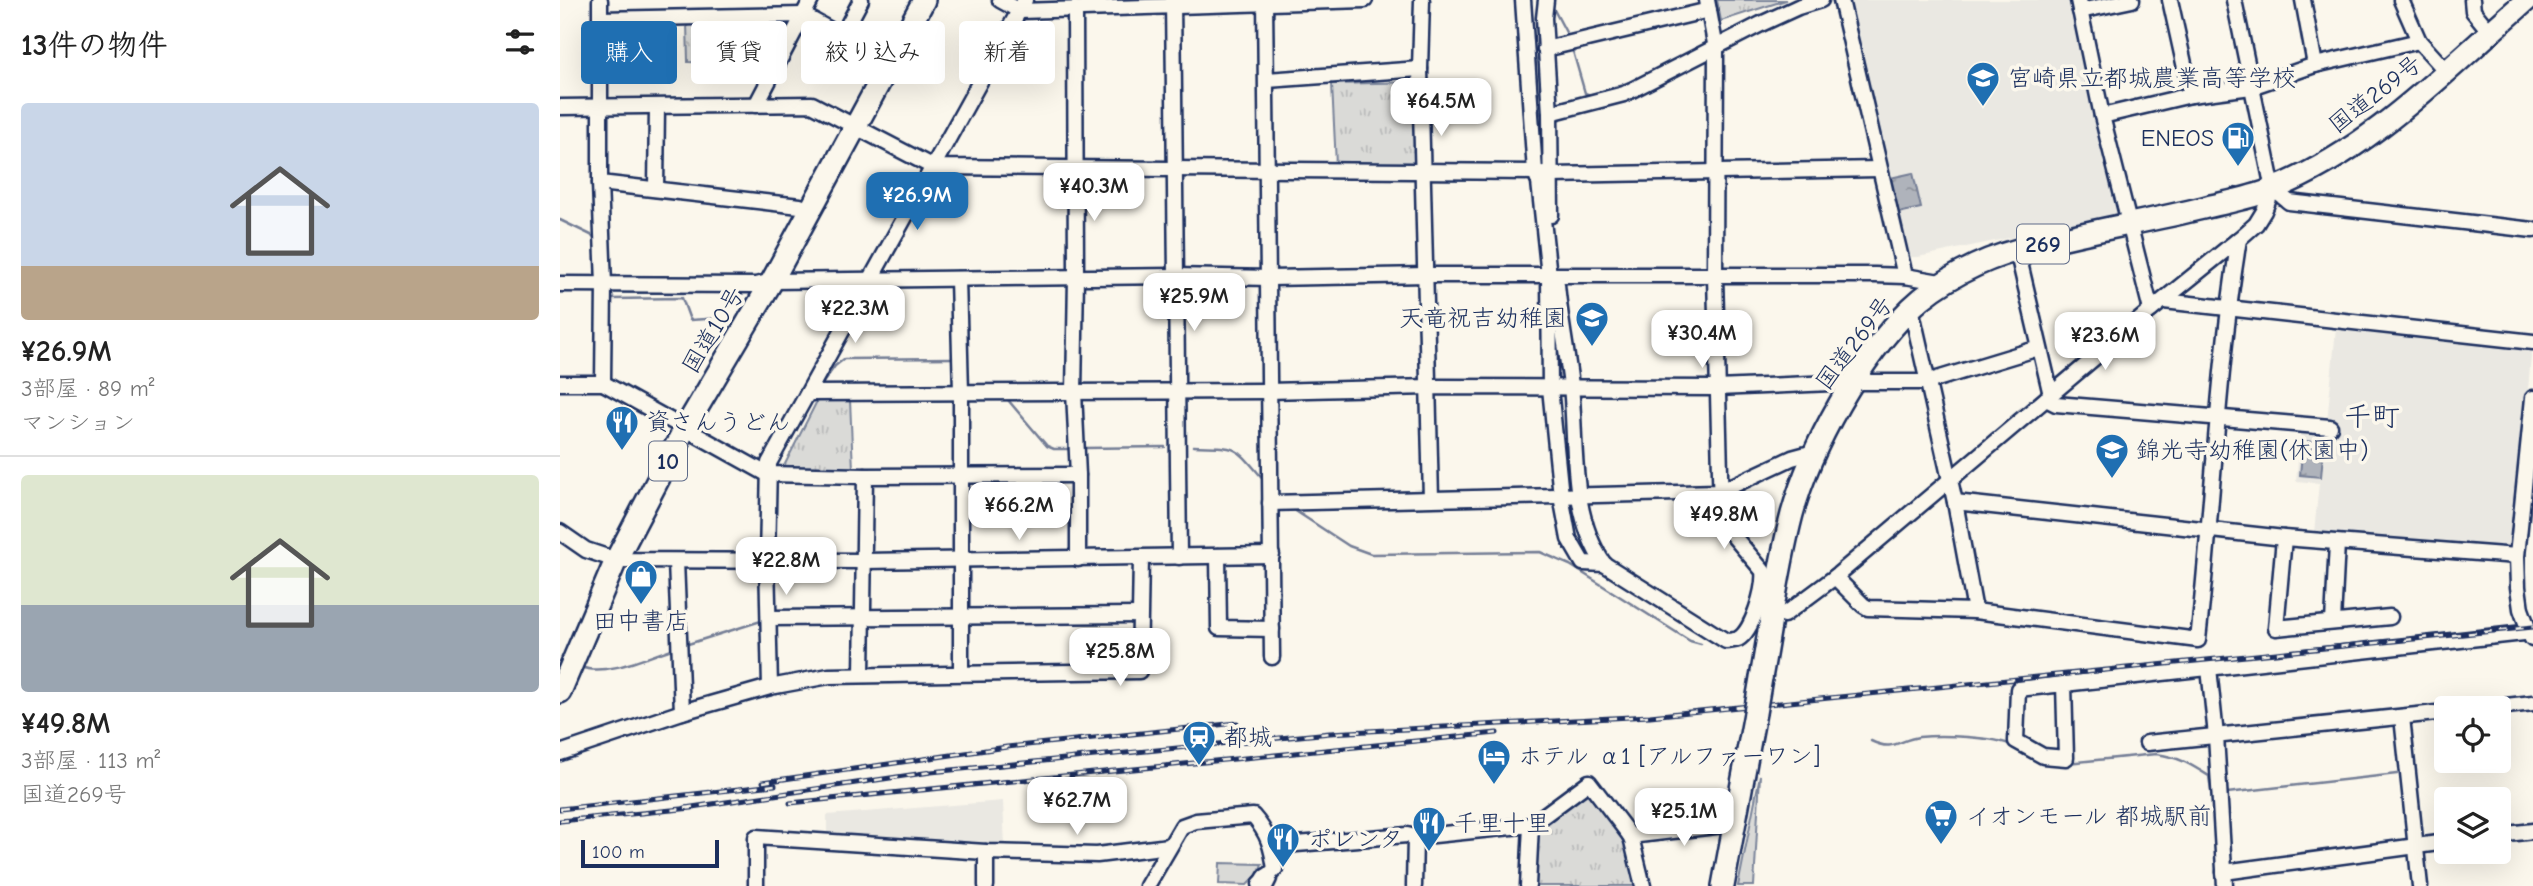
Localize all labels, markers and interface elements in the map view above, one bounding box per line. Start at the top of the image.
chip: 購入 [581,21,677,84]
chip: 賃貸 [691,21,787,84]
chip: 絞り込み [801,21,945,84]
chip: 新着 [959,21,1055,84]
icon: filters [501,23,539,61]
text: 13件の物件 [21,28,168,63]
street label: 国道269号 [2323,49,2427,139]
school or university icon: 宮崎県立都城農業高等学校 [1964,59,2002,108]
place label: 宮崎県立都城農業高等学校 [2008,64,2296,92]
pin: ¥64.5M [1384,78,1498,138]
text: ¥64.5M [1406,87,1476,114]
fuel station icon: ENEOS [2219,119,2257,168]
place label: ENEOS [2141,124,2214,152]
icon: home [217,148,343,274]
pin: ¥40.3M [1037,164,1151,223]
text: ¥40.3M [1059,172,1129,199]
pin: ¥26.9M [860,173,974,232]
text: ¥26.9M [882,181,952,208]
road number: 269 [2017,224,2069,264]
pin: ¥25.9M [1137,274,1251,333]
street label: 国道10号 [676,282,750,378]
text: ¥25.9M [1159,282,1229,309]
pin: ¥22.3M [798,286,912,345]
street label: 国道269号 [1810,291,1898,395]
text: ¥22.3M [821,294,889,321]
school or university icon: 天竜祝吉幼稚園 [1573,299,1611,348]
place label: 天竜祝吉幼稚園 [1399,304,1567,332]
pin: ¥30.4M [1645,310,1759,370]
pin: ¥23.6M [2048,312,2162,372]
text: ¥30.4M [1667,319,1737,346]
text: ¥23.6M [2071,321,2139,348]
text: ¥26.9M [21,334,112,369]
text: 3部屋 · 89 m² [21,375,155,402]
district label: 千町 [2344,401,2400,433]
restaurant icon: 資さんうどん [603,403,641,452]
place label: 資さんうどん [646,408,790,436]
text: マンション [21,409,135,436]
school or university icon: 錦光寺幼稚園(休園中) [2093,431,2131,480]
place label: 錦光寺幼稚園(休園中) [2136,436,2369,464]
road number: 10 [649,442,687,481]
pin: ¥66.2M [962,482,1076,542]
text: ¥66.2M [984,491,1054,518]
pin: ¥49.8M [1667,491,1781,551]
text: ¥49.8M [1690,500,1758,527]
icon: home [217,520,343,646]
pin: ¥22.8M [729,538,843,597]
text: ¥22.8M [752,546,820,573]
shop icon: 田中書店 [622,557,660,606]
place label: 田中書店 [593,607,689,635]
pin: ¥25.8M [1063,628,1177,688]
text: ¥25.8M [1085,637,1155,664]
map controls [2434,696,2511,864]
button: locate [2434,696,2511,773]
text: ¥49.8M [21,706,111,741]
station icon: 都城 [1180,718,1218,767]
place label: 都城 [1224,723,1272,751]
hotel icon: ホテル α1 [アルファーワン] [1475,737,1513,786]
place label: ホテル α1 [アルファーワン] [1518,742,1820,770]
text: 3部屋 · 113 m² [21,747,160,774]
pin: ¥62.7M [1020,778,1134,837]
text: 国道269号 [21,781,127,808]
text: ¥62.7M [1043,786,1111,813]
button: layers [2434,787,2511,864]
pin: ¥25.1M [1627,788,1741,848]
text: ¥25.1M [1651,797,1717,824]
supermarket icon: イオンモール 都城駅前 [1922,797,1960,846]
place label: イオンモール 都城駅前 [1966,802,2212,830]
restaurant icon: 千里十里 [1410,804,1448,853]
place label: 千里十里 [1454,809,1550,837]
restaurant icon: ポレンタ [1264,820,1302,869]
place label: ポレンタ [1308,825,1403,853]
scale bar [581,837,719,869]
text: 100 m [592,841,645,863]

